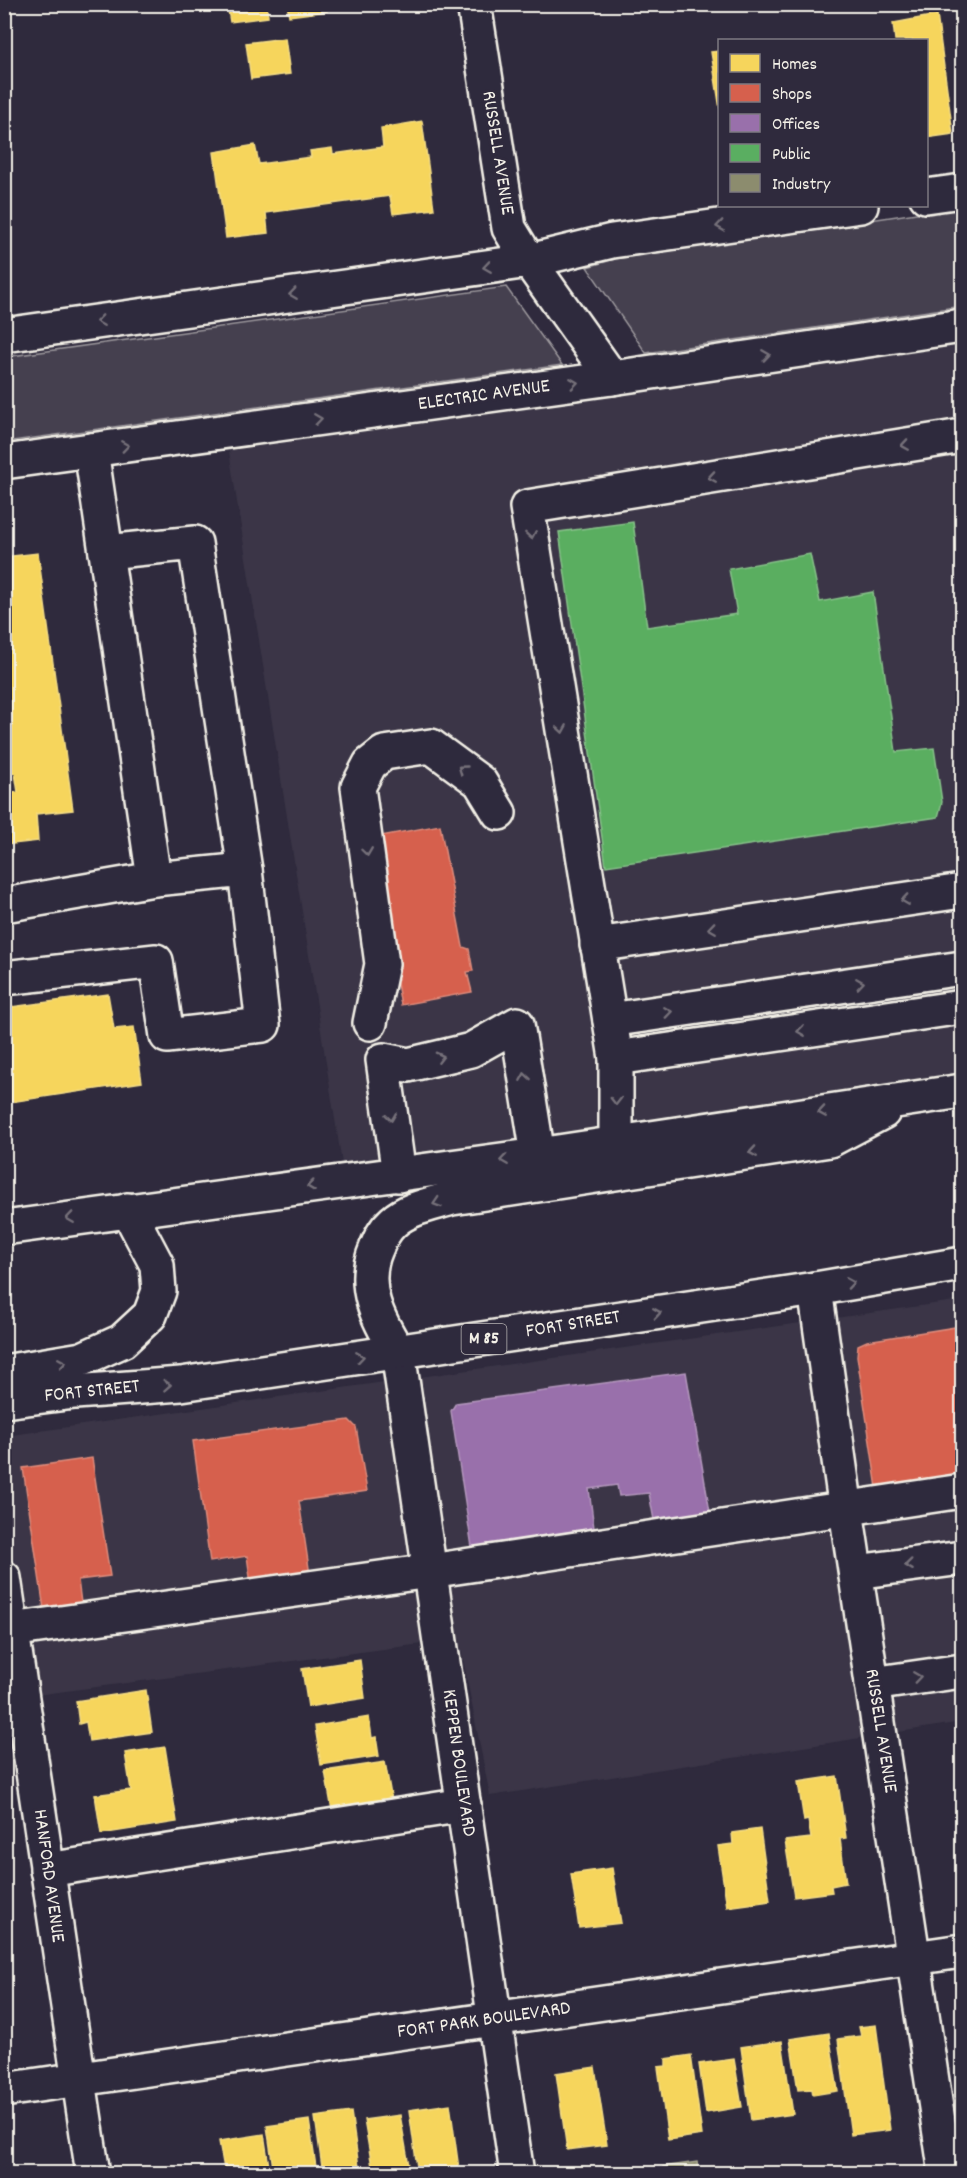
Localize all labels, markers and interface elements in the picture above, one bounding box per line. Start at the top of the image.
legend [718,39,928,207]
text: Homes [772,53,817,78]
text: Shops [772,83,812,108]
street label: RUSSELL AVENUE [473,89,521,217]
text: Offices [772,113,820,138]
text: Public [772,143,811,168]
text: Industry [772,173,831,198]
one-way arrow [715,219,724,231]
one-way arrow [482,260,491,272]
one-way arrow [289,287,298,299]
one-way arrow [96,315,105,327]
one-way arrow [761,349,771,362]
street label: ELECTRIC AVENUE [416,373,552,419]
one-way arrow [569,378,578,390]
one-way arrow [313,413,323,426]
one-way arrow [900,439,909,451]
one-way arrow [120,440,129,452]
one-way arrow [708,470,717,482]
one-way arrow [525,530,537,540]
one-way arrow [556,724,568,733]
one-way arrow [458,765,469,776]
one-way arrow [360,847,373,857]
one-way arrow [900,893,909,905]
one-way arrow [707,922,716,934]
one-way arrow [855,977,865,990]
one-way arrow [663,1006,672,1018]
one-way arrow [796,1025,805,1037]
one-way arrow [435,1052,445,1065]
one-way arrow [519,1072,532,1082]
one-way arrow [610,1096,622,1105]
one-way arrow [817,1106,826,1118]
one-way arrow [385,1113,397,1122]
one-way arrow [749,1145,758,1157]
one-way arrow [500,1153,509,1166]
one-way arrow [306,1180,316,1192]
one-way arrow [432,1196,443,1208]
one-way arrow [65,1212,74,1224]
one-way arrow [844,1277,854,1290]
street label: FORT STREET [524,1304,622,1346]
one-way arrow [652,1307,661,1319]
road number: M 85 [462,1324,506,1354]
one-way arrow [355,1352,365,1364]
one-way arrow [58,1357,67,1369]
street label: FORT STREET [43,1373,141,1411]
one-way arrow [163,1378,172,1391]
one-way arrow [905,1558,914,1571]
street label: RUSSELL AVENUE [856,1667,904,1795]
one-way arrow [913,1672,922,1684]
street label: KEPPEN BOULEVARD [434,1688,482,1838]
street label: HANFORD AVENUE [25,1808,71,1944]
street label: FORT PARK BOULEVARD [396,1995,572,2047]

